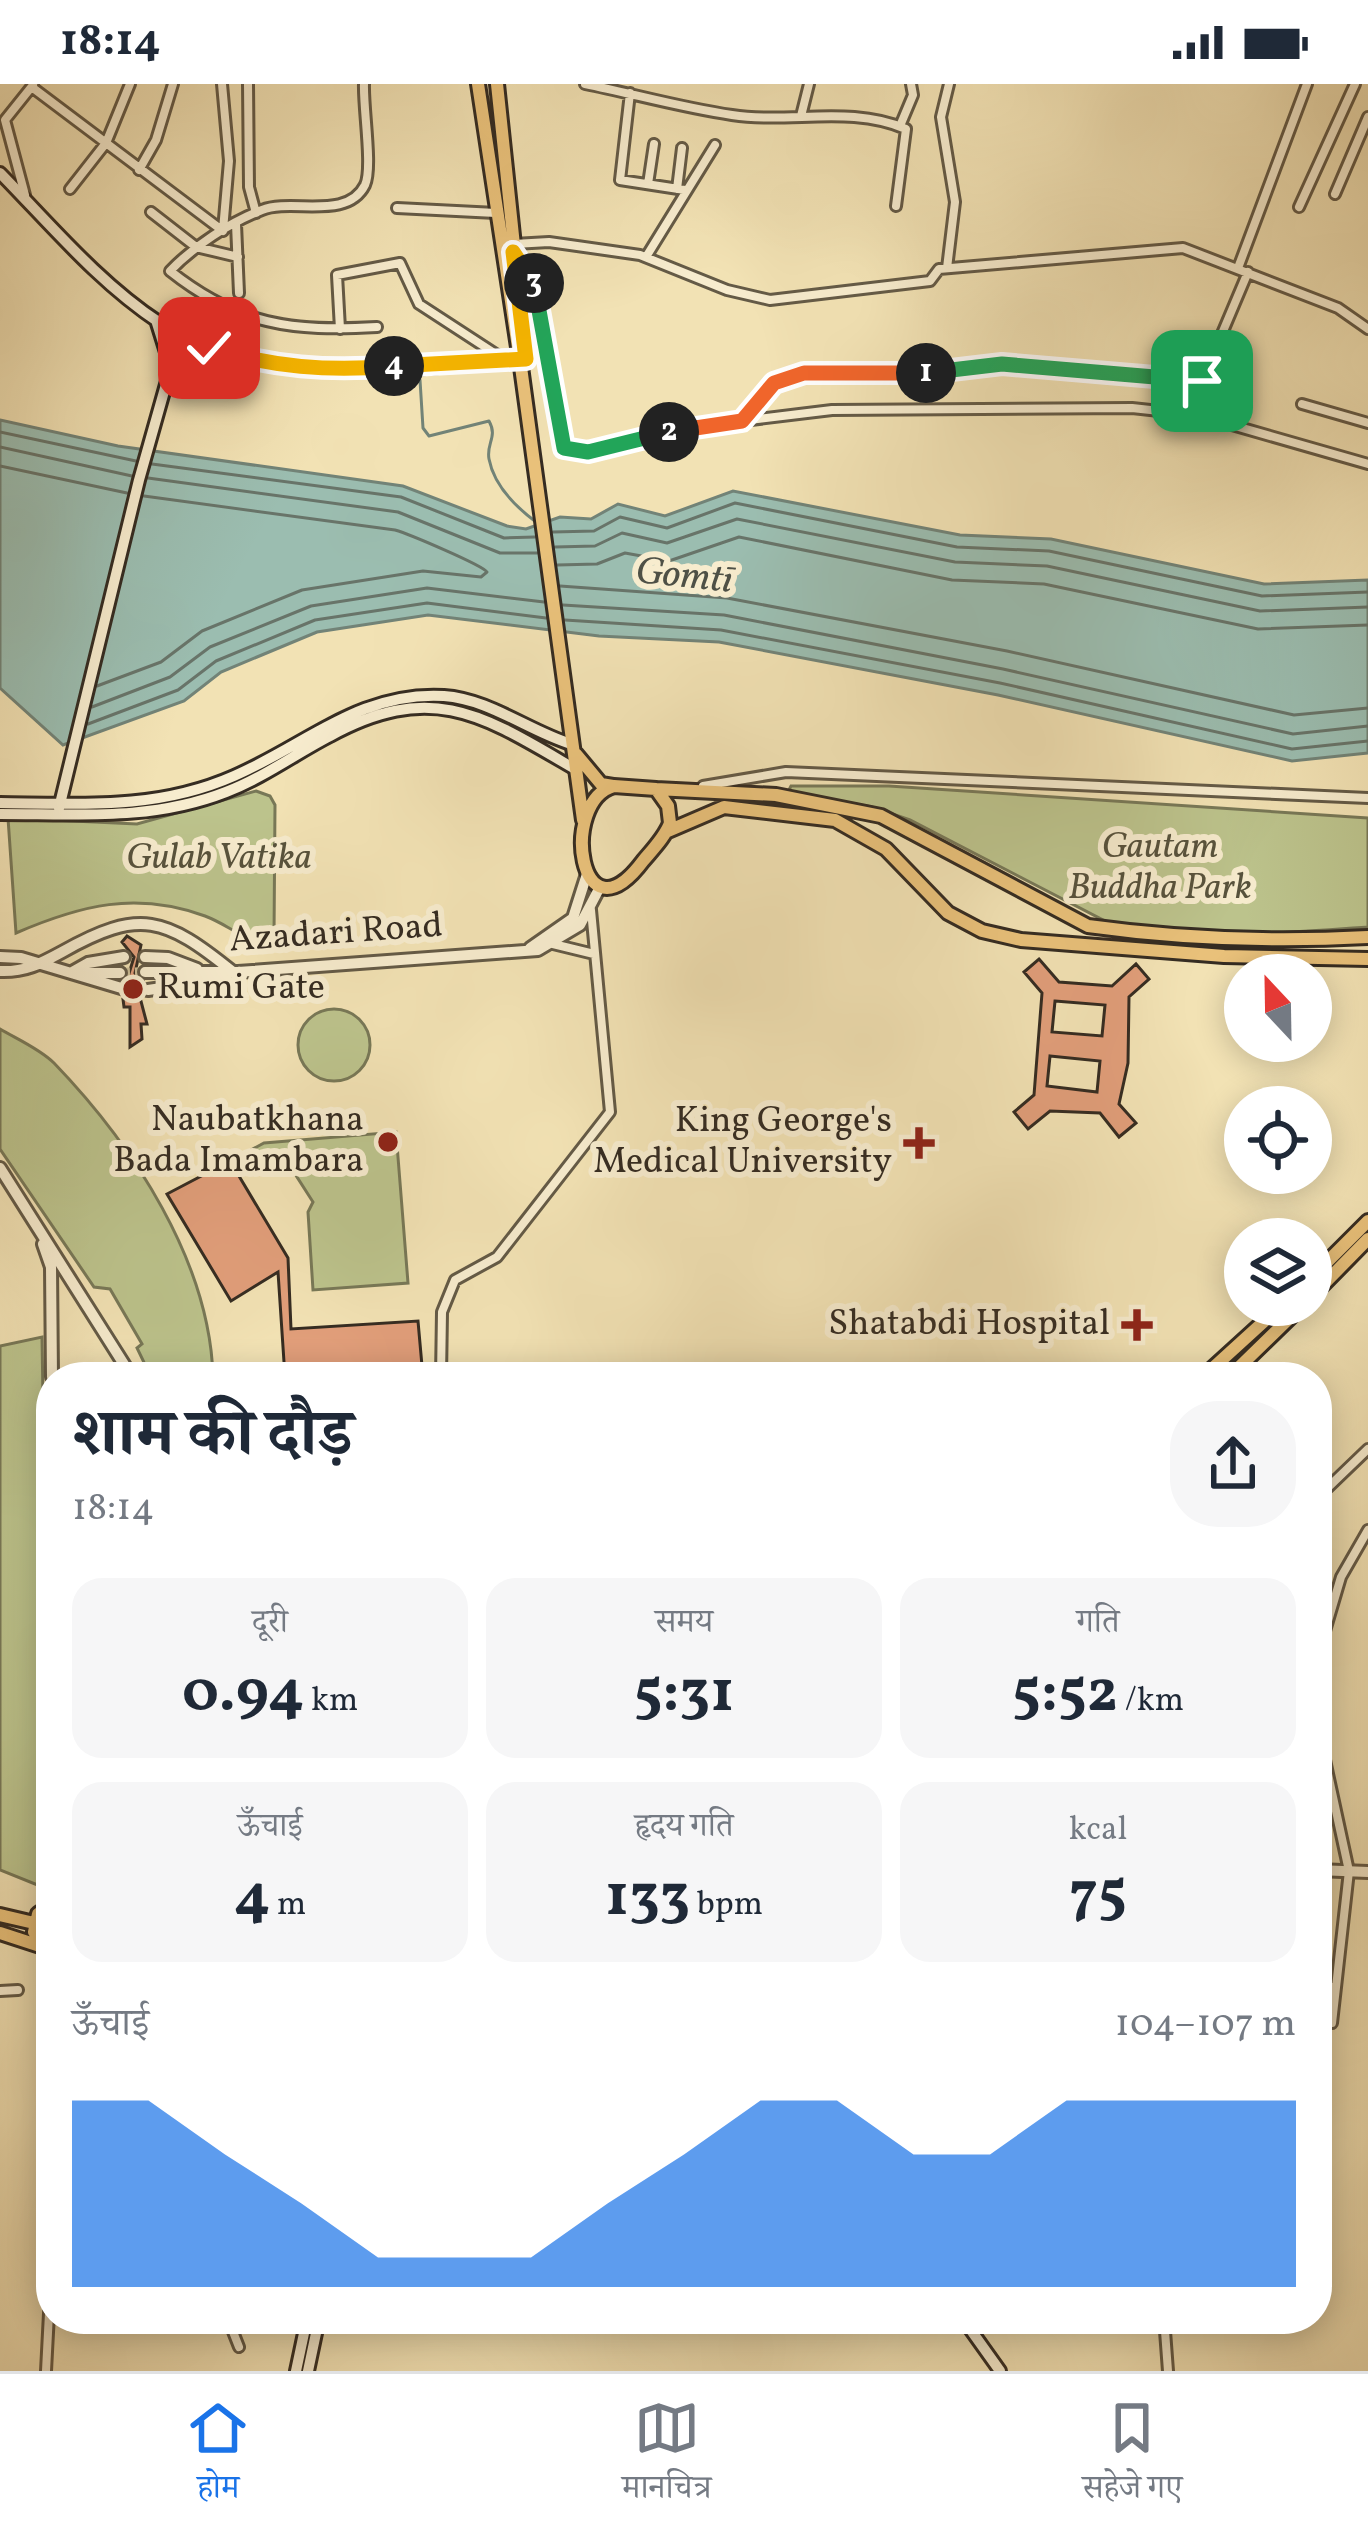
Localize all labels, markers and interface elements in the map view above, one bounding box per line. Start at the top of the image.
text: 18:14 [60,11,161,74]
pin: 3 [504,253,564,313]
text: 3 [526,260,542,306]
pin [158,297,260,399]
icon: check [176,315,242,381]
pin [1151,330,1253,432]
pin: 4 [364,336,424,396]
text: 4 [384,343,404,389]
pin: 1 [896,343,956,403]
icon: arrive [1169,348,1235,414]
text: 1 [919,350,933,396]
pin: 2 [639,402,699,462]
text: 2 [660,409,678,455]
water label: Gomtī [633,545,738,609]
park label: Gautam Buddha Park [1068,823,1252,914]
park label: Gulab Vatika [126,834,312,884]
street label: Azadari Road [228,902,444,966]
north arrow [1224,954,1332,1062]
map controls [1224,954,1332,1326]
place label: Rumi Gate [157,964,325,1014]
marker: Rumi Gate [120,976,146,1002]
button: locate [1224,1086,1332,1194]
place label: Naubatkhana Bada Imambara [113,1096,364,1187]
place label: King George's Medical University [593,1097,892,1188]
marker: King George's Medical University [903,1127,935,1159]
marker: Naubatkhana Bada Imambara [375,1129,401,1155]
button: layers [1224,1218,1332,1326]
place label: Shatabdi Hospital [828,1300,1110,1350]
marker: Shatabdi Hospital [1121,1309,1153,1341]
text: शाम की दौड़ [72,1391,353,1483]
button: share [1170,1401,1296,1527]
text: 18:14 [72,1482,155,1536]
text: दूरी [252,1601,288,1647]
text: समय [655,1601,713,1647]
text: गति [1076,1601,1120,1647]
text: 0.94 [182,1653,304,1736]
text: 5:31 [634,1653,734,1736]
text: 5:52 [1012,1653,1118,1736]
text: km [304,1679,358,1725]
text: /km [1118,1679,1184,1725]
text: ऊँचाई [237,1805,303,1851]
text: हृदय गति [634,1805,734,1851]
text: kcal [1069,1808,1127,1854]
text: 75 [1069,1854,1127,1937]
text: 4 [234,1857,270,1940]
text: 133 [605,1857,690,1940]
text: m [270,1883,306,1929]
text: bpm [690,1883,763,1929]
text: ऊँचाई [72,1998,149,2052]
text: 104–107 m [1115,1998,1296,2052]
tab: होम [185,2395,251,2519]
tab: मानचित्र [622,2395,712,2519]
tab: सहेजे गए [1082,2395,1183,2519]

